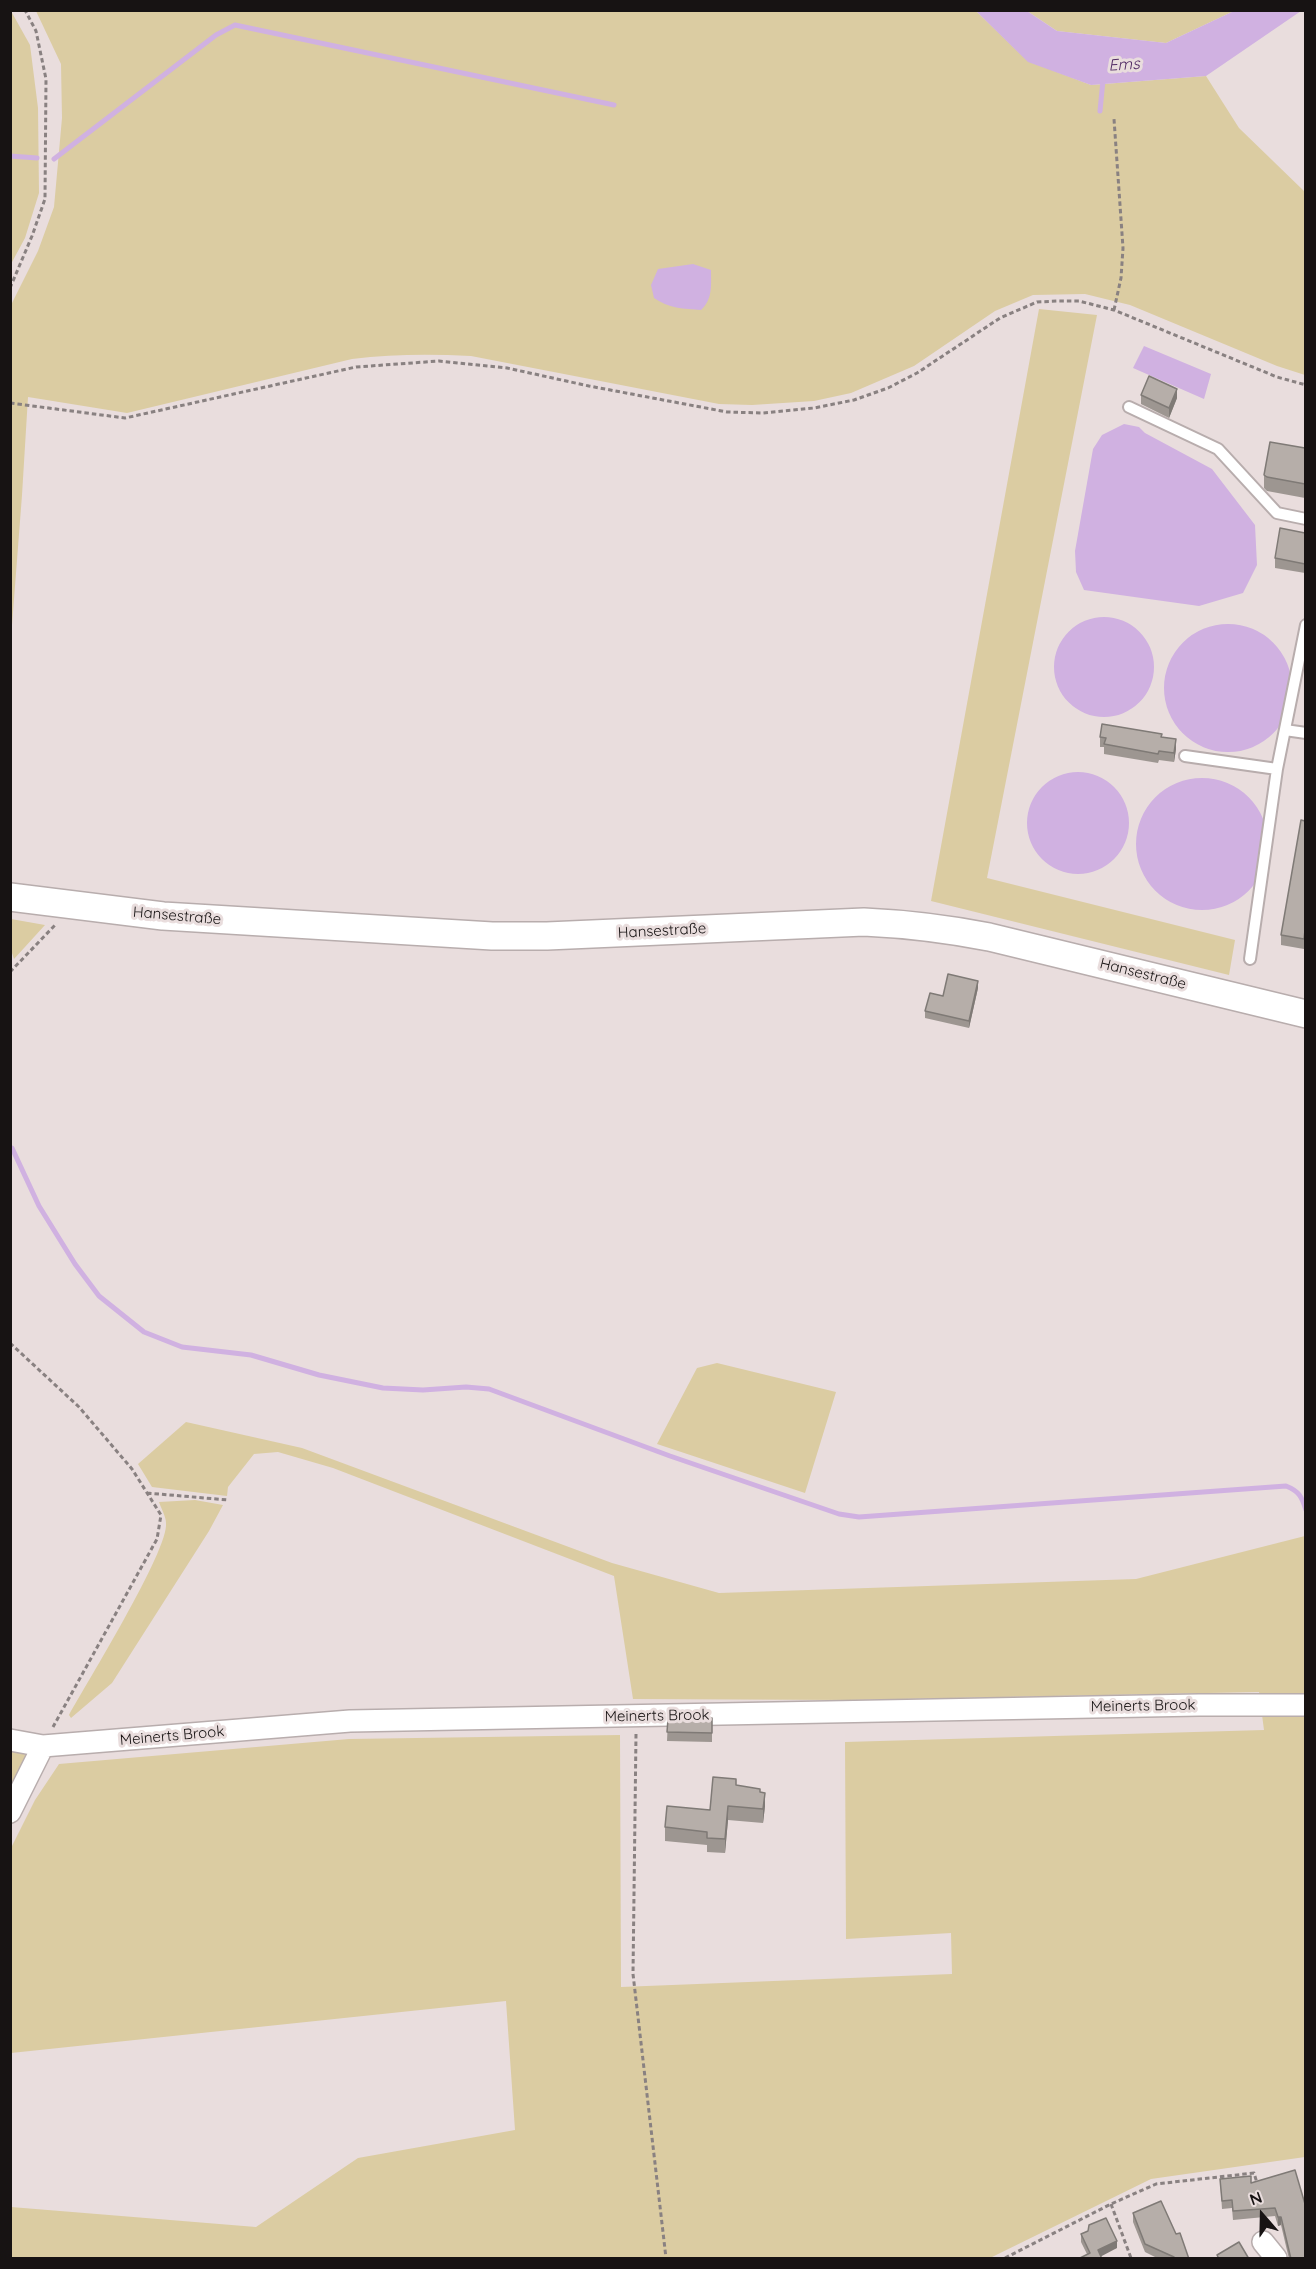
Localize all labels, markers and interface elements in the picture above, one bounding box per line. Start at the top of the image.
water label: Ems [1108,54,1140,76]
street label: Hansestraße [132,903,222,929]
street label: Hansestraße [617,920,707,942]
street label: Hansestraße [1098,955,1188,993]
street label: Meinerts Brook [1090,1696,1196,1716]
street label: Meinerts Brook [604,1706,710,1726]
street label: Meinerts Brook [119,1722,225,1750]
north arrow [1232,2185,1292,2245]
text: N [1247,2187,1265,2209]

